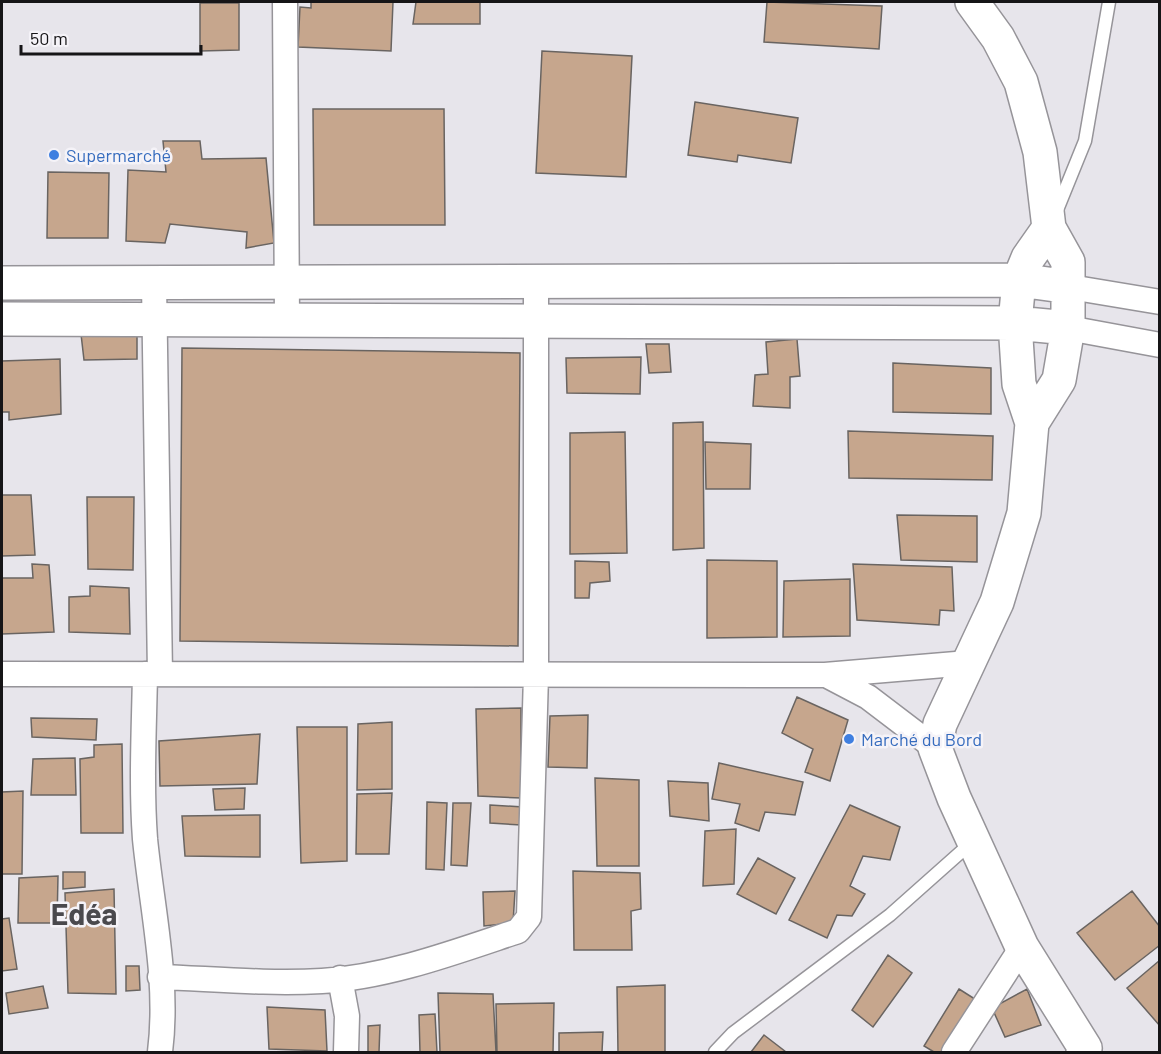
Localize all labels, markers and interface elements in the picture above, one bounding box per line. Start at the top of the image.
scale bar [21,18,201,56]
text: 50 m [30,27,68,49]
place label: Supermarché [66,144,171,166]
marker: Supermarché [47,148,61,162]
place label: Marché du Bord [861,728,982,750]
marker: Marché du Bord [842,732,856,746]
district label: Edéa [51,895,117,931]

